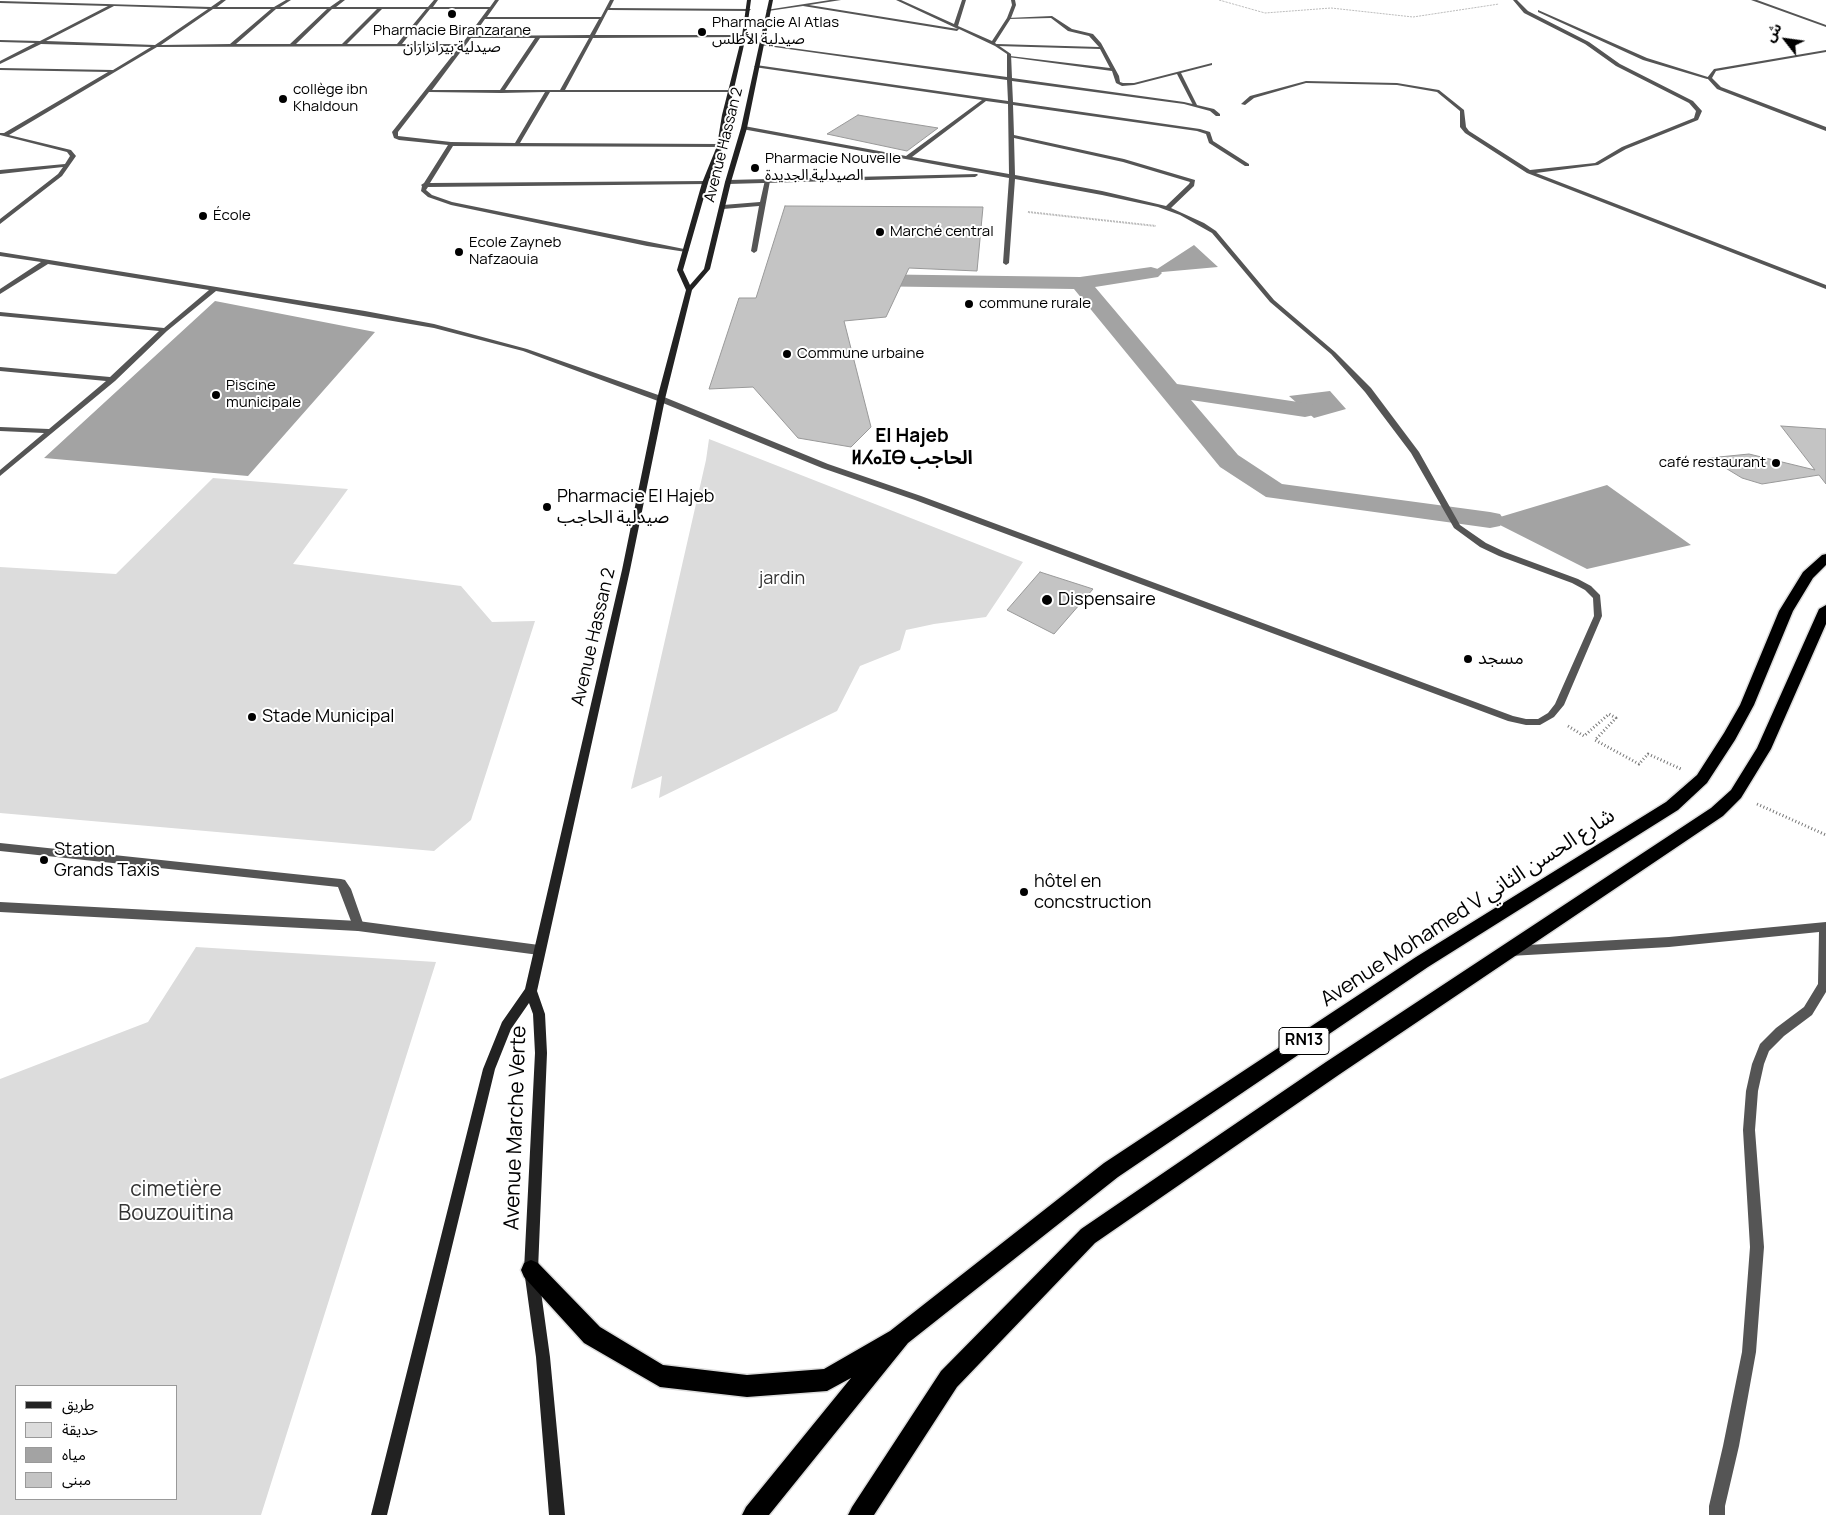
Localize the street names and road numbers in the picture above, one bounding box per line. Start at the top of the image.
street label: Avenue Hassan 2 [701,86,747,204]
street label: Avenue Hassan 2 [568,566,620,708]
street label: Avenue Mohamed V شارع الحسن الثاني [1316,803,1620,1013]
street label: Avenue Marche Verte [500,1025,532,1231]
road number: RN13 [1279,1028,1329,1054]

